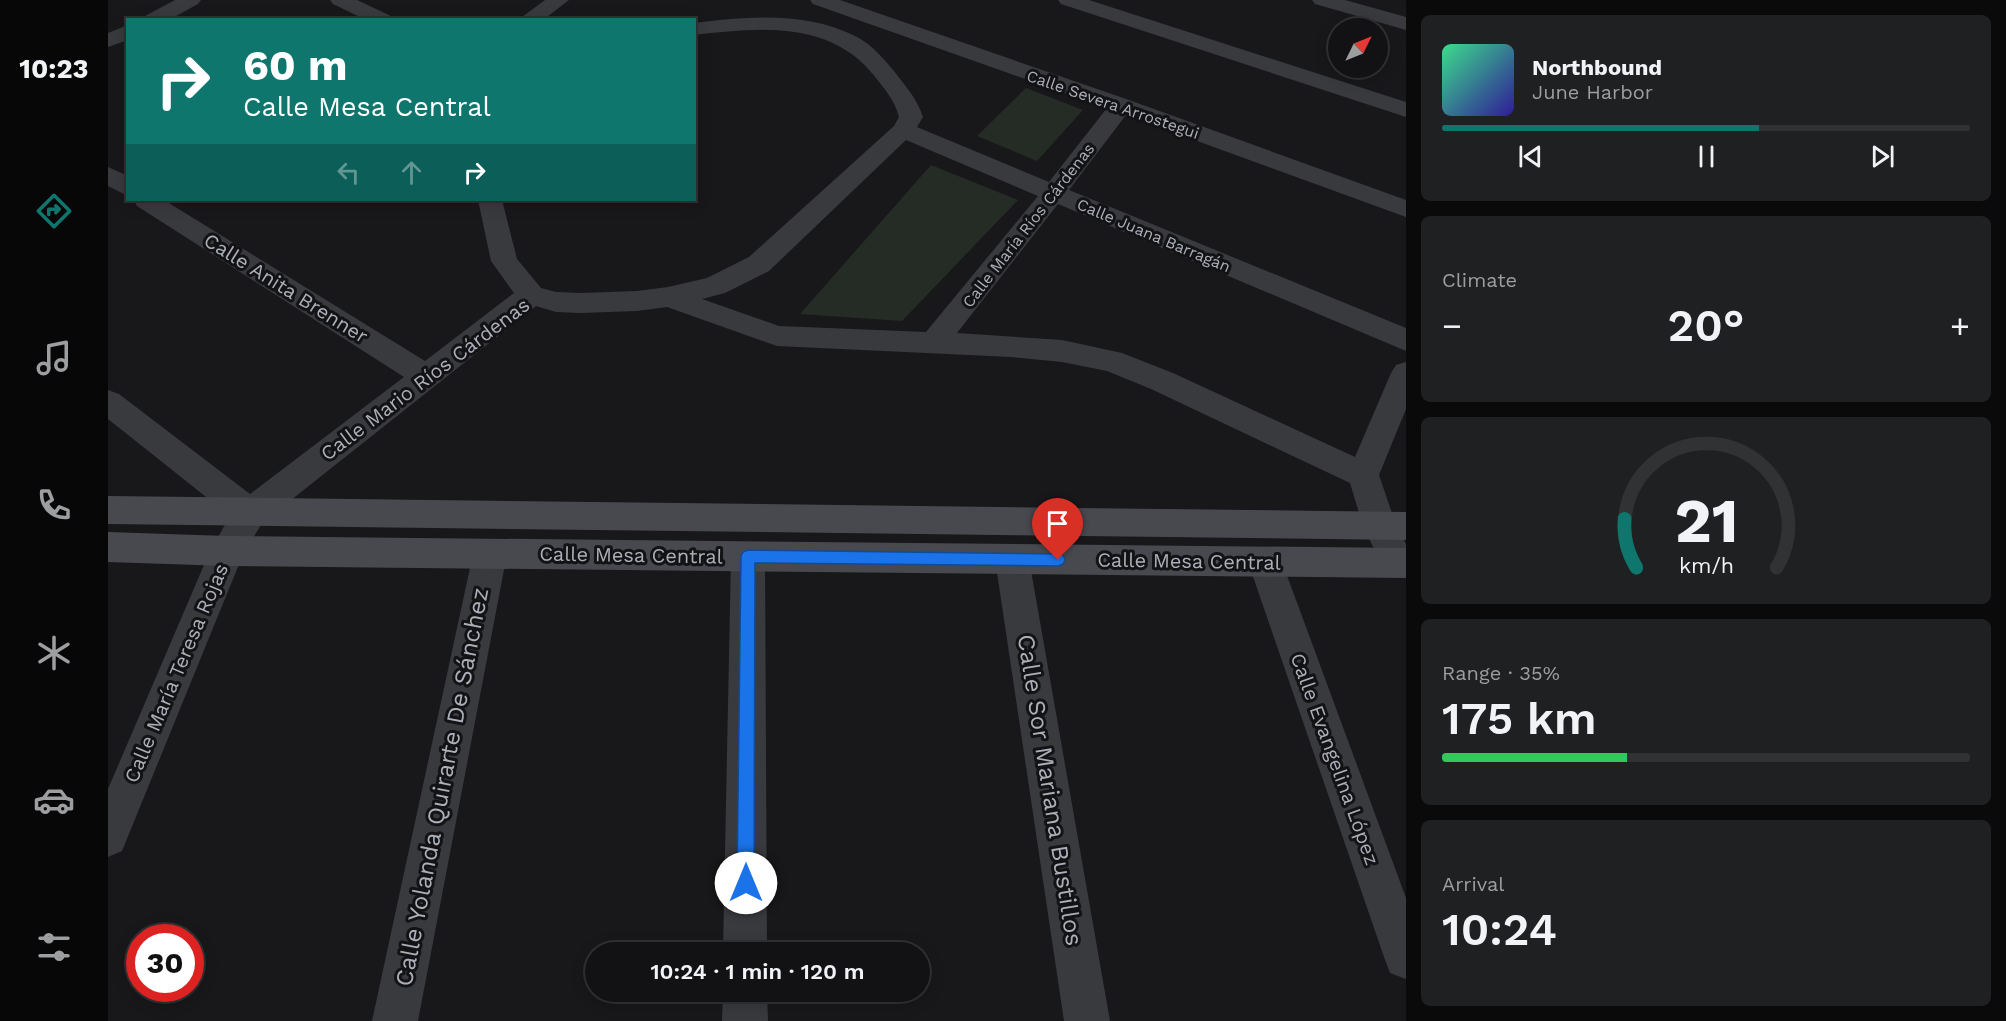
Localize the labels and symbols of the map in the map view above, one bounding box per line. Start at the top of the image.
north arrow [1328,18,1388,78]
street label: Calle Severa Arrostegui [1024,66,1202,143]
street label: Calle María Ríos Cárdenas [958,139,1098,311]
street label: Calle Juana Barragán [1074,195,1233,276]
street label: Calle Anita Brenner [200,228,372,348]
street label: Calle Mario Ríos Cárdenas [316,293,534,465]
pin [1032,498,1083,560]
street label: Calle Mesa Central [539,541,723,569]
street label: Calle Mesa Central [1097,547,1281,575]
street label: Calle María Teresa Rojas [119,560,233,786]
street label: Calle Yolanda Quirarte De Sánchez [390,585,494,989]
street label: Calle Sor Mariana Bustillos [1012,632,1088,948]
street label: Calle Evangelina López [1285,650,1385,868]
position arrow [714,851,778,915]
speed limit sign: 30 [126,924,204,1002]

